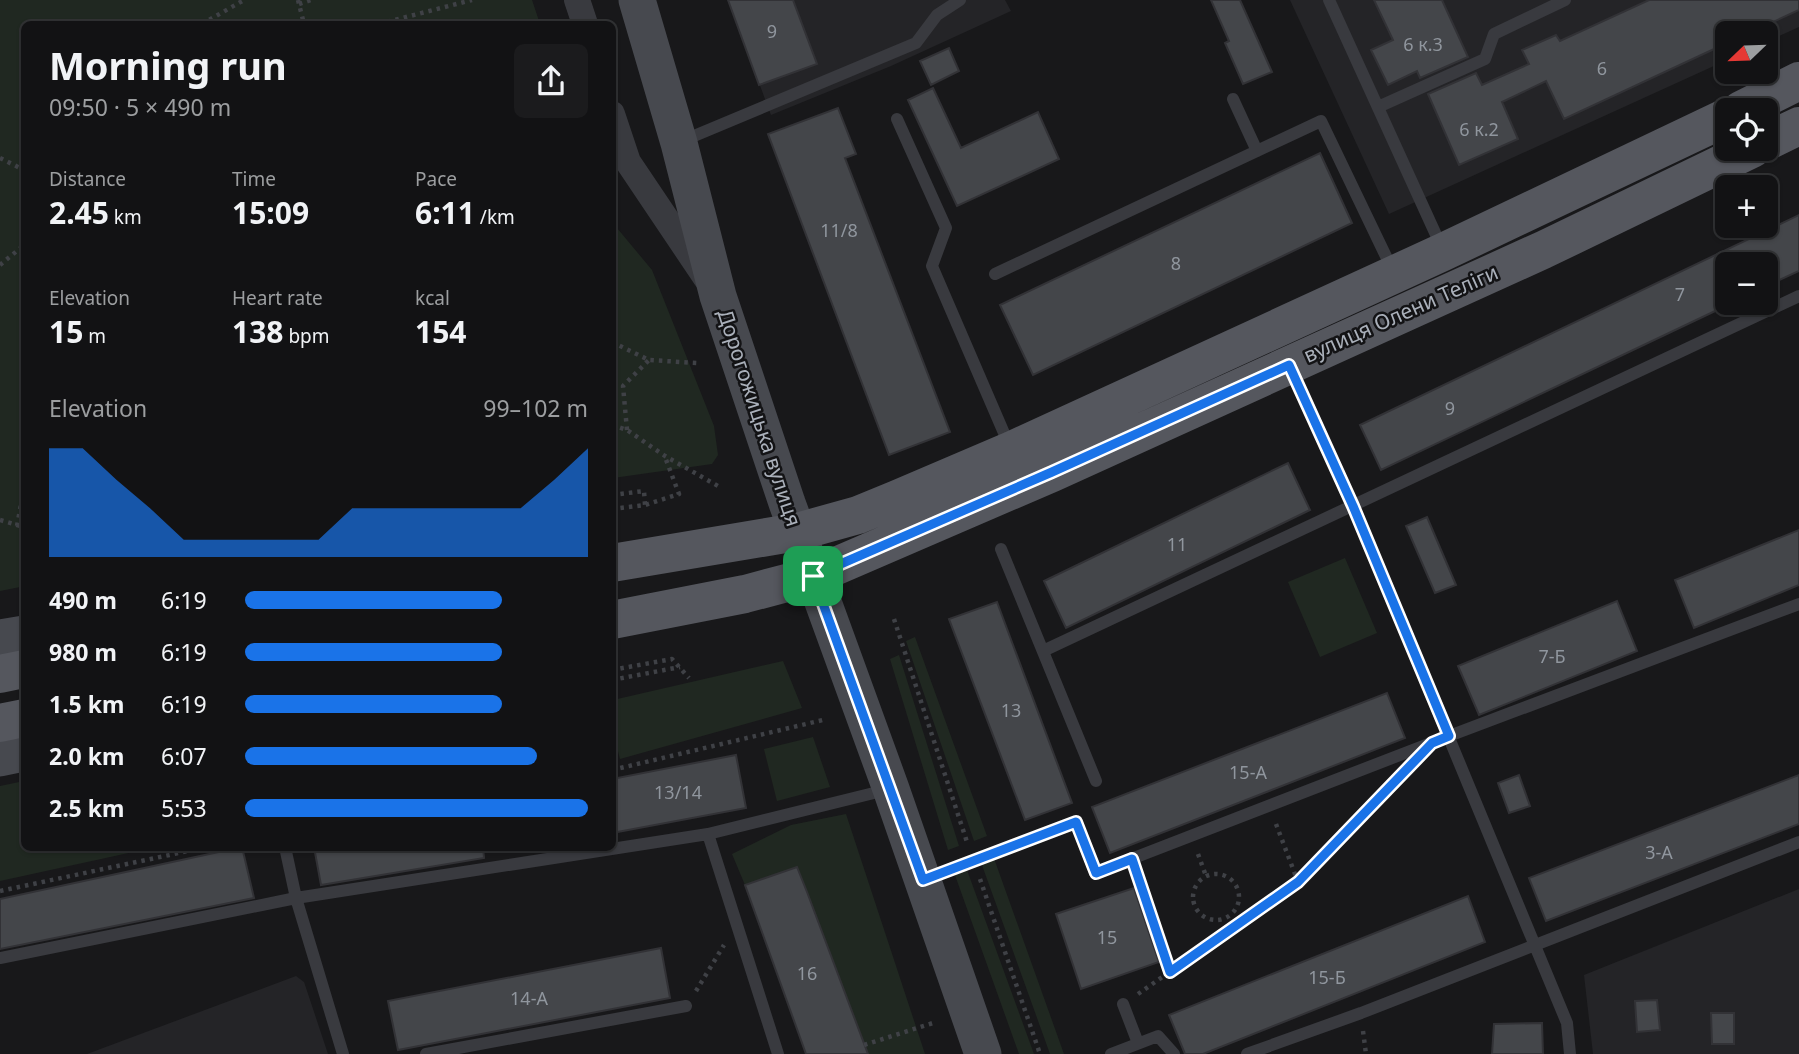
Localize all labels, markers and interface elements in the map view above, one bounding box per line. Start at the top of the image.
house number: 9 [767,19,777,43]
north arrow [1715,21,1778,84]
map controls [1715,21,1778,315]
house number: 6 к.3 [1403,32,1443,56]
text: Morning run [49,39,287,91]
button: share [514,44,588,118]
house number: 6 [1597,56,1607,80]
text: 09:50 · 5 × 490 m [49,91,231,123]
button: locate [1715,98,1778,161]
house number: 6 к.2 [1459,117,1499,141]
text: Distance [49,166,126,192]
text: Time [232,166,276,192]
text: Pace [415,166,457,192]
button: + [1715,175,1778,238]
text: 2.45 [49,192,109,233]
text: 15:09 [232,192,309,233]
text: 6:11 [415,192,475,233]
text: km [109,204,142,230]
text: /km [475,204,515,230]
house number: 11/8 [820,218,858,242]
house number: 8 [1171,251,1181,275]
button: − [1715,252,1778,315]
street label: вулиця Олени Теліги [1299,257,1502,369]
house number: 7 [1675,282,1685,306]
text: Elevation [49,285,130,311]
text: Heart rate [232,285,323,311]
text: kcal [415,285,450,311]
street label: Дорогожицька вулиця [712,306,808,530]
text: 15 [49,311,83,352]
text: 138 [232,311,283,352]
text: 154 [415,311,466,352]
text: m [83,323,106,349]
text: bpm [283,323,330,349]
text: Elevation [49,392,147,424]
text: 99–102 m [483,392,588,424]
house number: 9 [1445,396,1455,420]
house number: 11 [1167,532,1187,556]
pin [783,546,843,606]
icon: arrive [794,557,832,595]
text: 490 m [49,584,117,616]
text: 6:19 [161,584,207,616]
text: 980 m [49,636,117,668]
text: 6:19 [161,636,207,668]
house number: 7-Б [1538,644,1566,668]
text: 1.5 km [49,688,124,720]
text: 6:19 [161,688,207,720]
house number: 13 [1001,698,1021,722]
text: 2.0 km [49,740,124,772]
text: 6:07 [161,740,207,772]
house number: 15-А [1229,760,1267,784]
house number: 13/14 [654,780,702,804]
text: 2.5 km [49,792,124,824]
text: 5:53 [161,792,207,824]
house number: 3-А [1645,840,1673,864]
house number: 15 [1097,925,1117,949]
house number: 16 [797,961,817,985]
house number: 15-Б [1308,965,1346,989]
house number: 14-А [510,986,548,1010]

